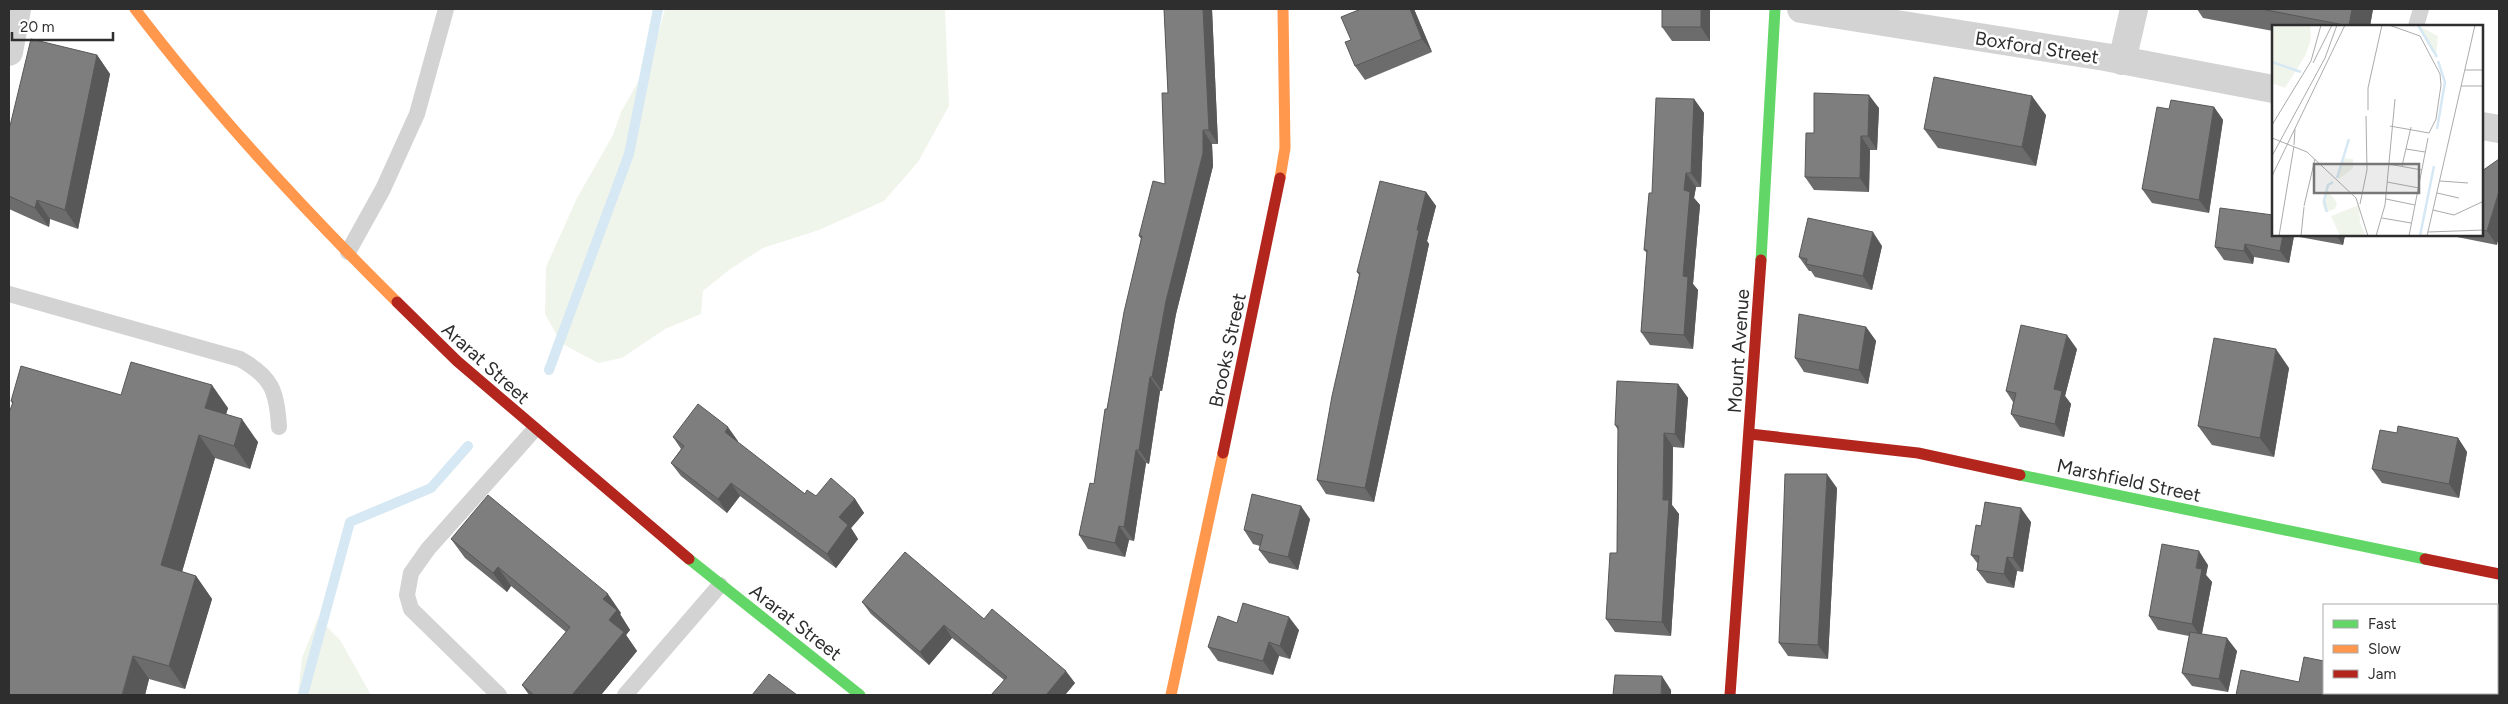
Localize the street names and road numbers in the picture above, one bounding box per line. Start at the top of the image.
street label: Boxford Street [1973,26,2100,69]
street label: Mount Avenue [1723,288,1754,414]
street label: Brooks Street [1204,291,1251,409]
street label: Ararat Street [437,318,534,409]
street label: Marshfield Street [2055,454,2203,507]
street label: Ararat Street [745,579,846,665]

